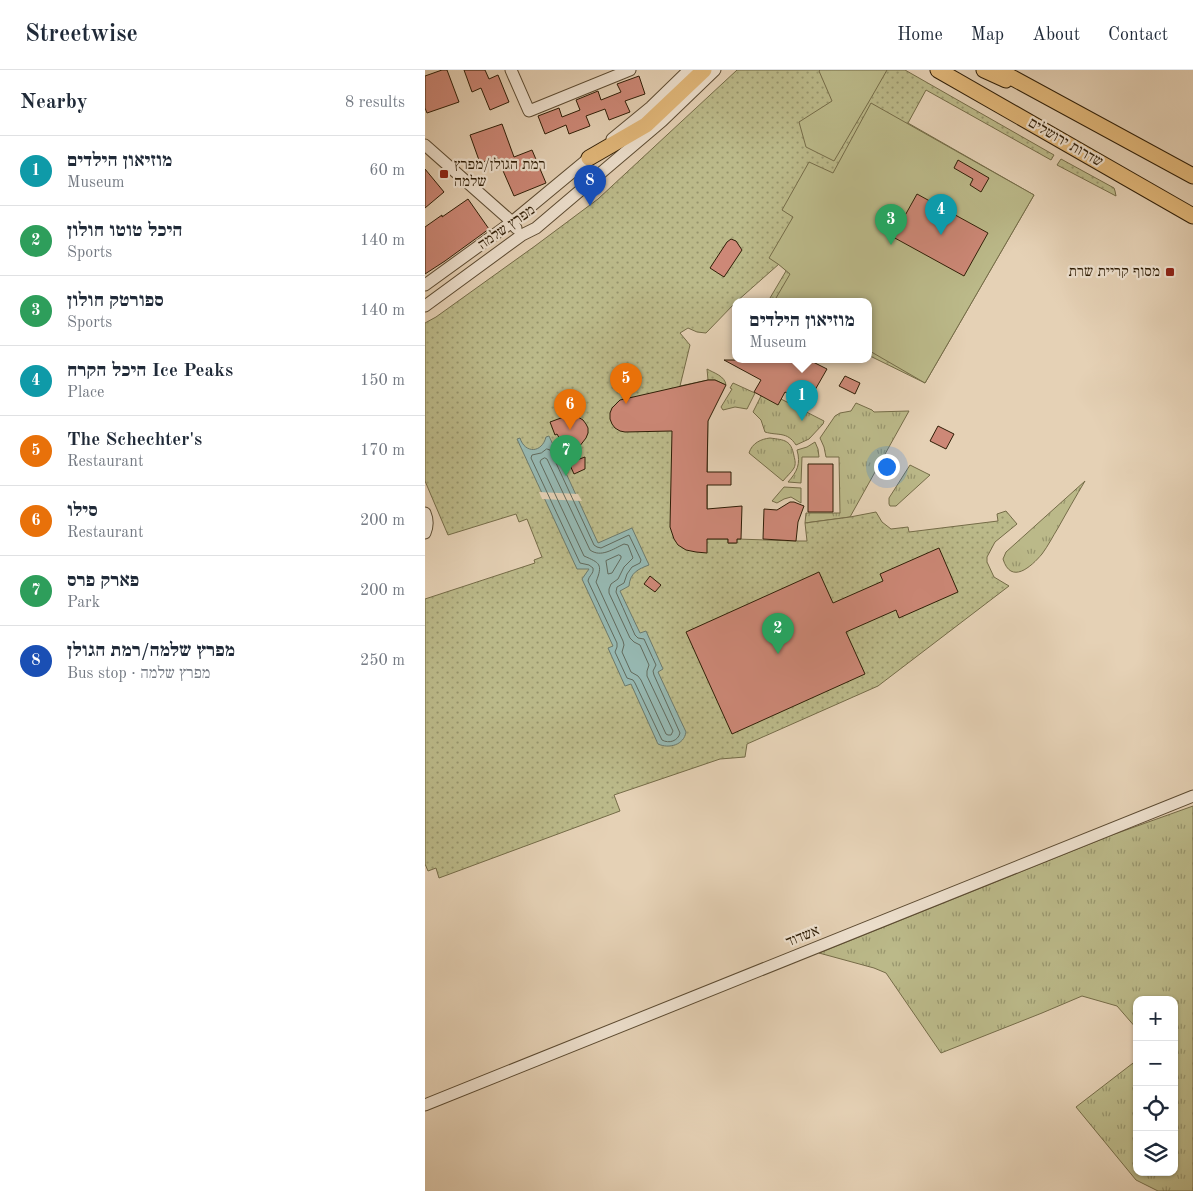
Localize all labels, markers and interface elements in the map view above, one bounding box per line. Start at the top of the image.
text: Streetwise [25,23,138,47]
text: Home [897,26,943,44]
text: Map [971,26,1004,44]
text: About [1032,26,1080,44]
text: Contact [1108,26,1168,44]
text: Nearby [20,92,88,113]
text: 8 results [345,95,405,111]
street label: שדרות ירושלים [1025,115,1105,170]
text: מוזיאון הילדים [67,152,172,171]
place label: רמת הגולן/מפרץ שלמה [454,157,546,190]
text: 1 [31,163,41,179]
text: 60 m [369,163,405,179]
pin: 8 [574,165,606,206]
marker: רמת הגולן/מפרץ שלמה [438,168,450,180]
text: Museum [67,175,125,191]
pin: 4 [925,194,957,235]
street label: מפרץ שלמה [475,202,538,253]
pin: 3 [875,204,907,245]
text: היכל טוטו חולון [67,222,182,241]
text: 2 [31,233,41,249]
text: 140 m [360,233,405,249]
text: Sports [67,245,112,261]
place label: מסוף קריית שרת [1068,265,1160,280]
marker: מסוף קריית שרת [1164,266,1176,278]
text: ספורטק חולון [67,292,164,311]
popup [732,298,872,363]
text: 3 [31,303,41,319]
text: 140 m [360,303,405,319]
text: מוזיאון הילדים [749,312,855,331]
text: Sports [67,315,112,331]
text: Museum [749,335,807,351]
text: היכל הקרח Ice Peaks [67,362,233,381]
pin: 5 [610,363,642,404]
text: 4 [31,373,41,389]
text: 150 m [360,373,405,389]
pin: 1 [786,380,818,421]
text: Place [67,385,104,401]
pin: 6 [554,389,586,430]
text: The Schechter's [67,431,202,450]
pin: 7 [550,435,582,476]
text: 5 [31,443,41,459]
text: 170 m [360,443,405,459]
text: Restaurant [67,454,144,470]
your location [874,454,900,480]
text: סילו [67,502,98,521]
text: 6 [31,513,41,529]
text: 200 m [360,513,405,529]
text: Restaurant [67,525,144,541]
text: פארק פרס [67,572,139,591]
text: 7 [31,583,41,599]
text: 200 m [360,583,405,599]
text: Park [67,595,100,611]
pin: 2 [762,613,794,654]
text: מפרץ שלמה/רמת הגולן [67,642,235,661]
text: 8 [31,653,41,669]
text: 250 m [360,653,405,669]
text: Bus stop · מפרץ שלמה [67,666,210,682]
street label: אשדוד [784,924,822,950]
map controls [1133,996,1178,1176]
button: + [1133,996,1178,1041]
button: − [1133,1041,1178,1086]
button: locate [1133,1086,1178,1131]
button: layers [1133,1131,1178,1176]

